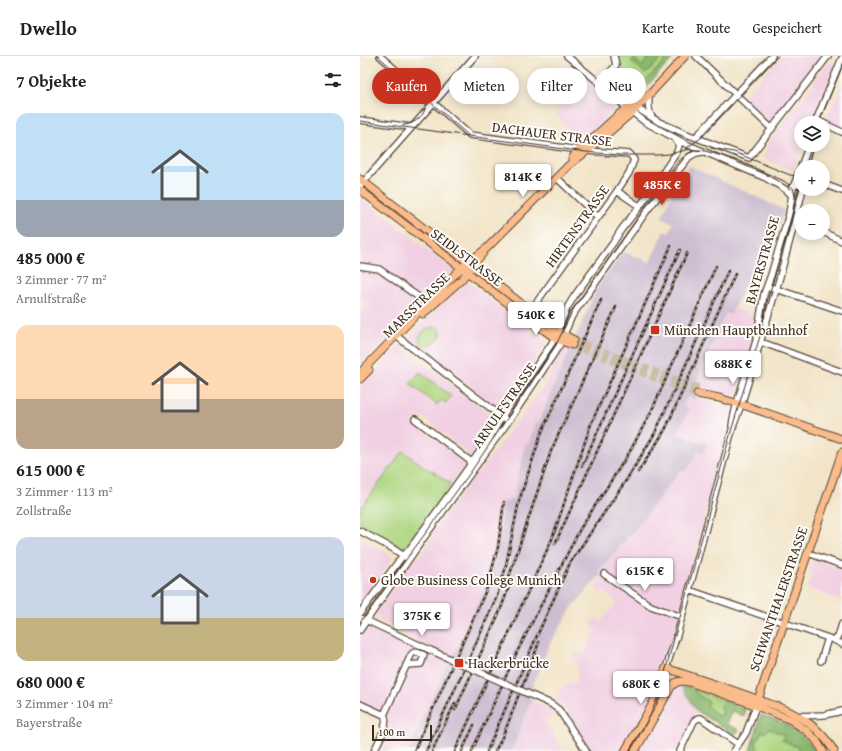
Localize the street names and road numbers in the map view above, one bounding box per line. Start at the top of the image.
street label: DACHAUER STRASSE [491,117,613,151]
street label: HIRTENSTRASSE [540,181,614,271]
street label: BAYERSTRASSE [740,214,784,306]
street label: SEIDLSTRASSE [427,223,507,291]
street label: MARSSTRASSE [378,268,454,342]
street label: ARNULFSTRASSE [467,358,541,452]
street label: SCHWANTHALERSTRASSE [744,524,812,674]

